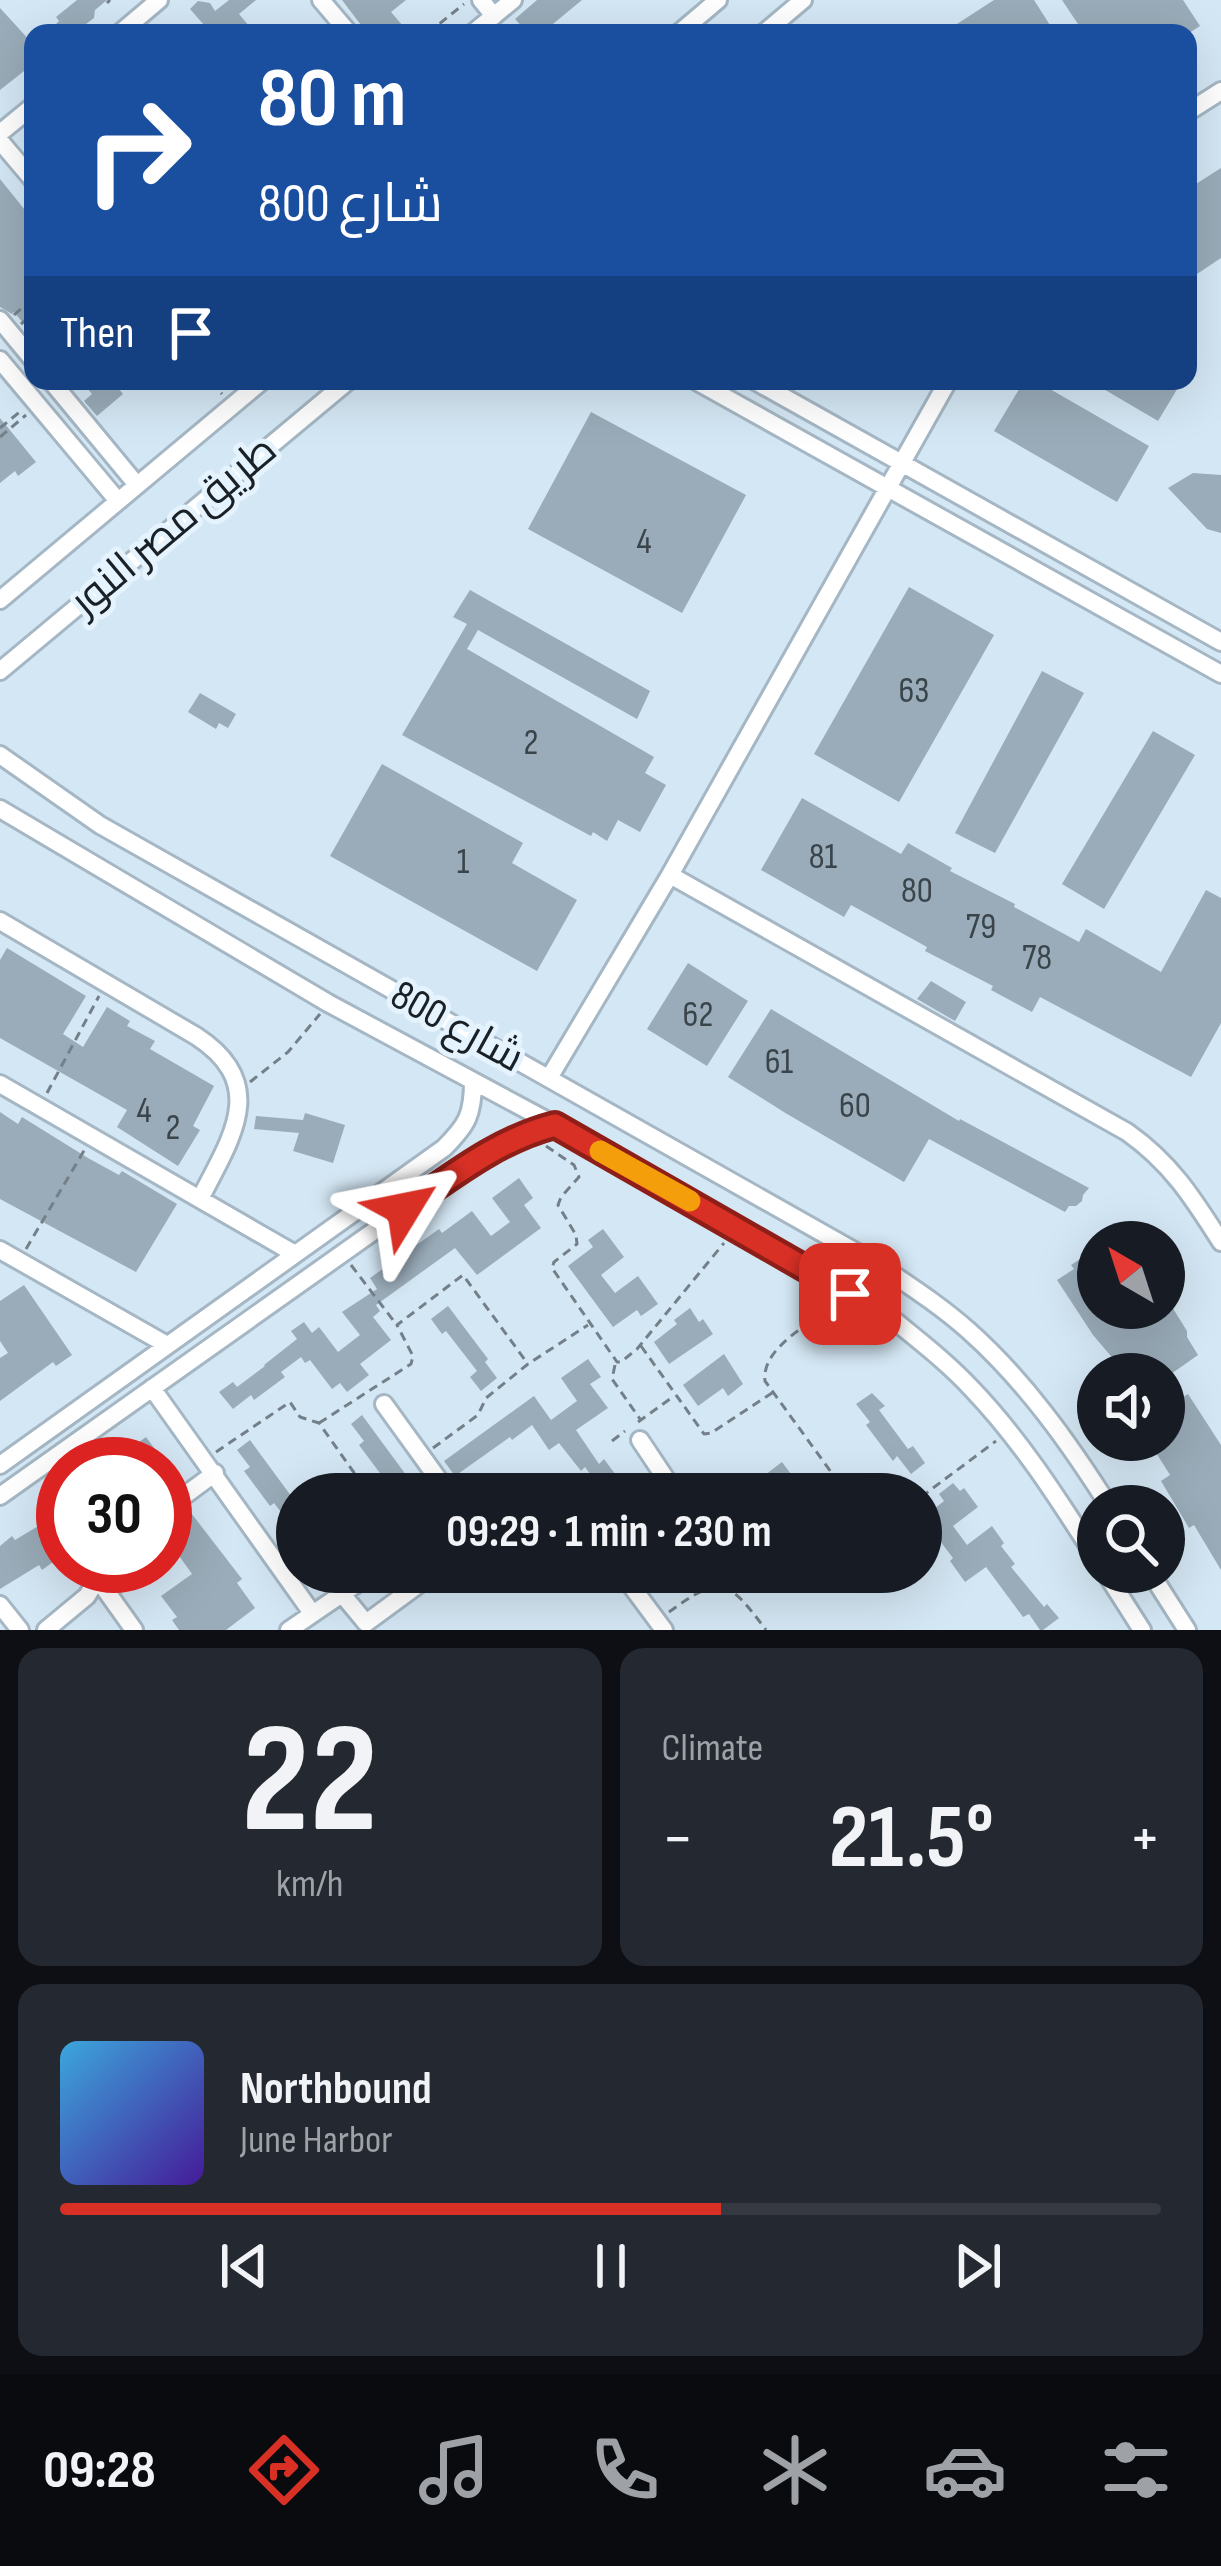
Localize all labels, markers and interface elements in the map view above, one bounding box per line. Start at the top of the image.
text: 80 m [258,49,406,150]
icon: right [60,72,216,228]
text: شارع 800 [258,172,443,237]
icon: arrive [158,300,224,366]
text: Then [60,306,134,361]
street label: طريق مصر النور [59,425,288,628]
house number: 4 [636,521,652,564]
house number: 63 [899,670,929,713]
house number: 2 [524,722,538,765]
house number: 81 [809,836,838,879]
house number: 1 [457,841,470,884]
house number: 80 [901,870,933,913]
house number: 79 [966,906,996,949]
house number: 78 [1022,937,1052,980]
street label: شارع 800 [382,970,532,1084]
house number: 62 [683,994,713,1037]
house number: 61 [765,1041,794,1084]
house number: 60 [839,1085,871,1128]
house number: 4 [136,1090,152,1133]
house number: 2 [166,1107,180,1150]
position arrow [341,1146,467,1272]
north arrow [1077,1221,1185,1329]
map controls [1077,1221,1185,1593]
pin [799,1243,901,1345]
icon: arrive [817,1261,883,1327]
button: sound [1077,1353,1185,1461]
speed limit sign: 30 [36,1437,192,1593]
button: search [1077,1485,1185,1593]
text: 09:29 · 1 min · 230 m [446,1505,772,1560]
text: 22 [241,1689,378,1876]
text: Climate [662,1725,763,1772]
text: 21.5° [829,1785,994,1893]
text: − [662,1800,694,1879]
text: + [1129,1800,1161,1879]
text: km/h [276,1861,343,1908]
text: Northbound [240,2062,432,2117]
text: June Harbor [240,2117,392,2164]
icon: previous [211,2233,277,2299]
icon: pause [578,2233,644,2299]
icon: next [945,2233,1011,2299]
icon: directions [242,2428,326,2512]
icon: music [412,2428,496,2512]
icon: phone [583,2428,667,2512]
icon: climate [753,2428,837,2512]
icon: car [923,2428,1007,2512]
icon: filters [1094,2428,1178,2512]
text: 09:28 [43,2438,156,2503]

